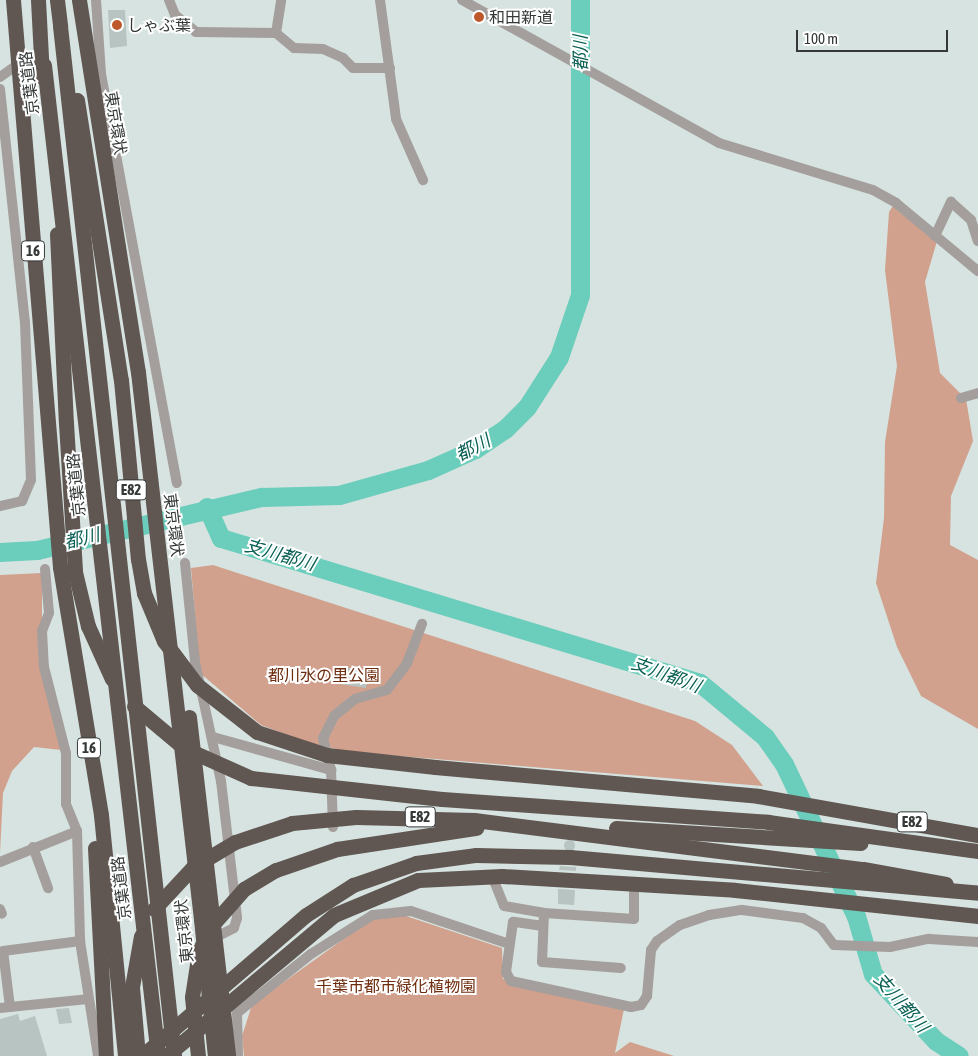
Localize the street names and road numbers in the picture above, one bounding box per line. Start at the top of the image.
street label: 京葉道路 [16,50,42,116]
street label: 東京環状 [102,90,130,156]
road number: 16 [20,238,46,264]
street label: 京葉道路 [63,452,89,518]
road number: E82 [115,478,147,502]
street label: 東京環状 [161,492,187,558]
road number: 16 [76,736,102,760]
road number: E82 [404,804,436,830]
road number: E82 [896,810,928,834]
street label: 京葉道路 [108,855,134,921]
street label: 東京環状 [171,898,197,964]

